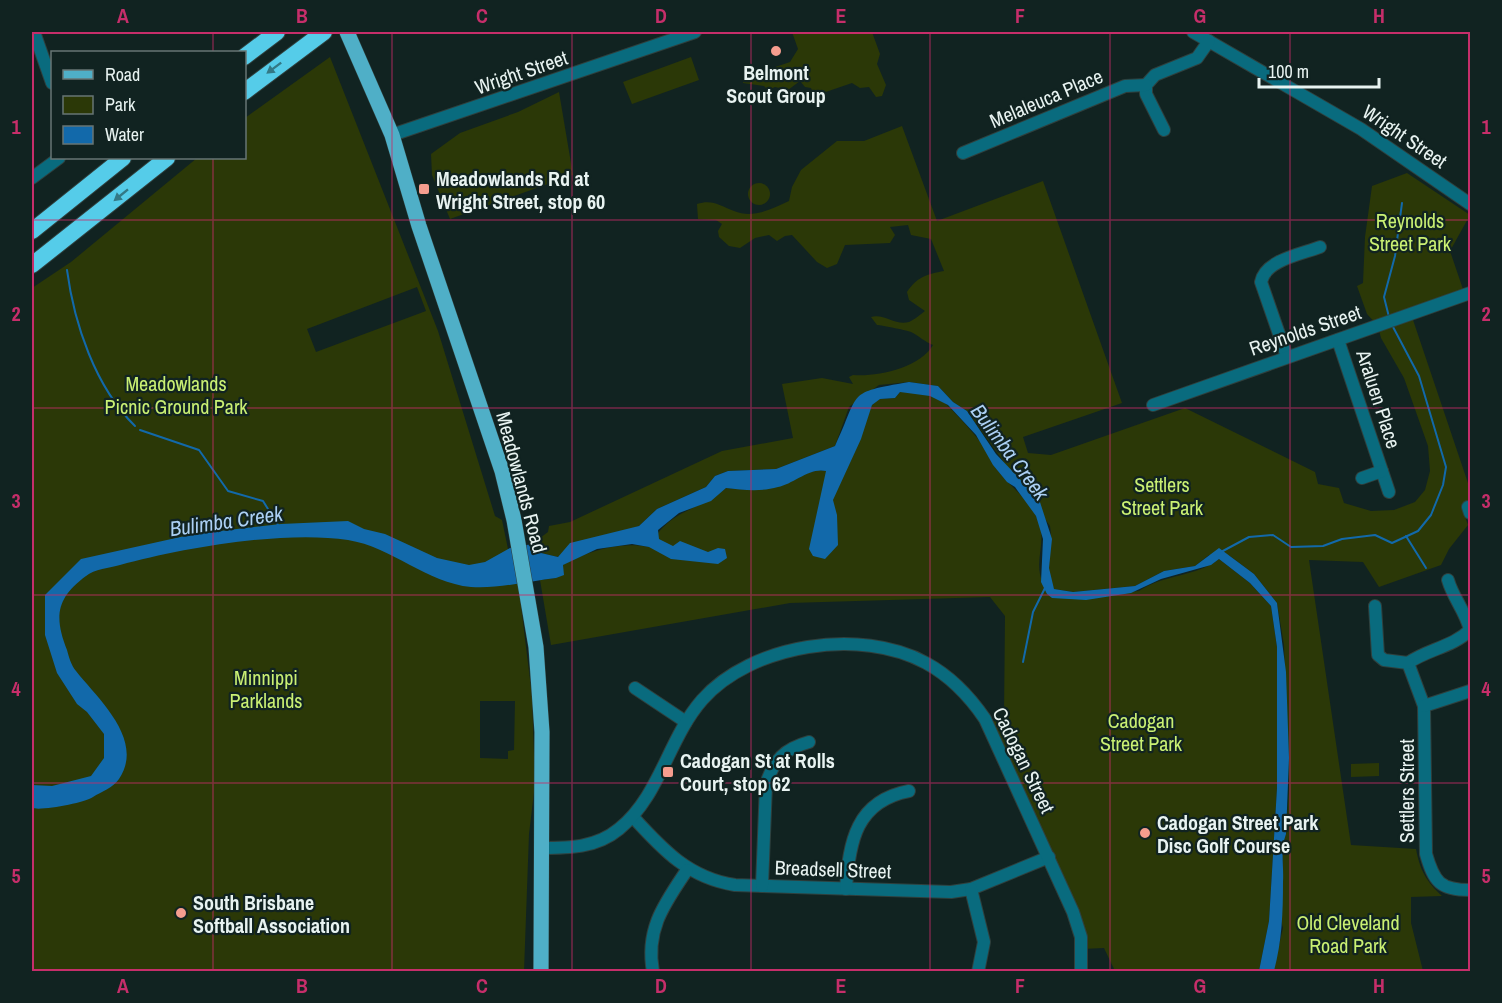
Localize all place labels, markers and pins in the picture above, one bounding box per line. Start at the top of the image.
marker: Belmont Scout Group [769,44,783,58]
place label: Belmont Scout Group [726,59,826,109]
place label: Meadowlands Rd at Wright Street, stop 60 [436,165,605,215]
marker: Meadowlands Rd at Wright Street, stop 60 [417,182,431,196]
place label: Cadogan St at Rolls Court, stop 62 [680,747,835,797]
marker: Cadogan St at Rolls Court, stop 62 [661,765,675,779]
place label: Cadogan Street Park Disc Golf Course [1157,809,1319,859]
marker: Cadogan Street Park Disc Golf Course [1138,826,1152,840]
place label: South Brisbane Softball Association [193,889,350,939]
marker: South Brisbane Softball Association [174,906,188,920]

